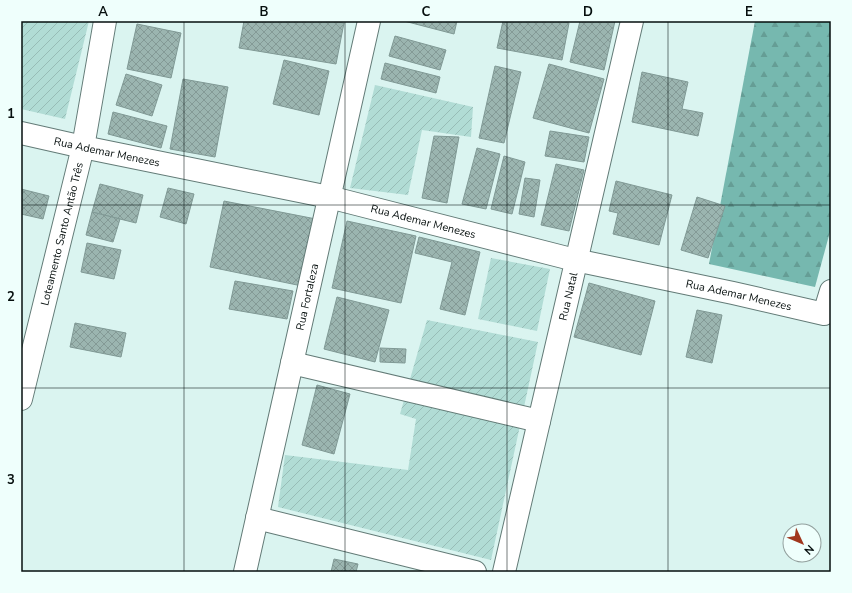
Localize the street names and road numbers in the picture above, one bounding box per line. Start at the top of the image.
street label: Rua Ademar Menezes [53,133,161,170]
street label: Loteamento Santo Antão Três [37,161,86,307]
street label: Rua Ademar Menezes [369,201,478,242]
street label: Rua Fortaleza [292,262,322,332]
street label: Rua Natal [555,270,581,322]
street label: Rua Ademar Menezes [685,276,793,314]

